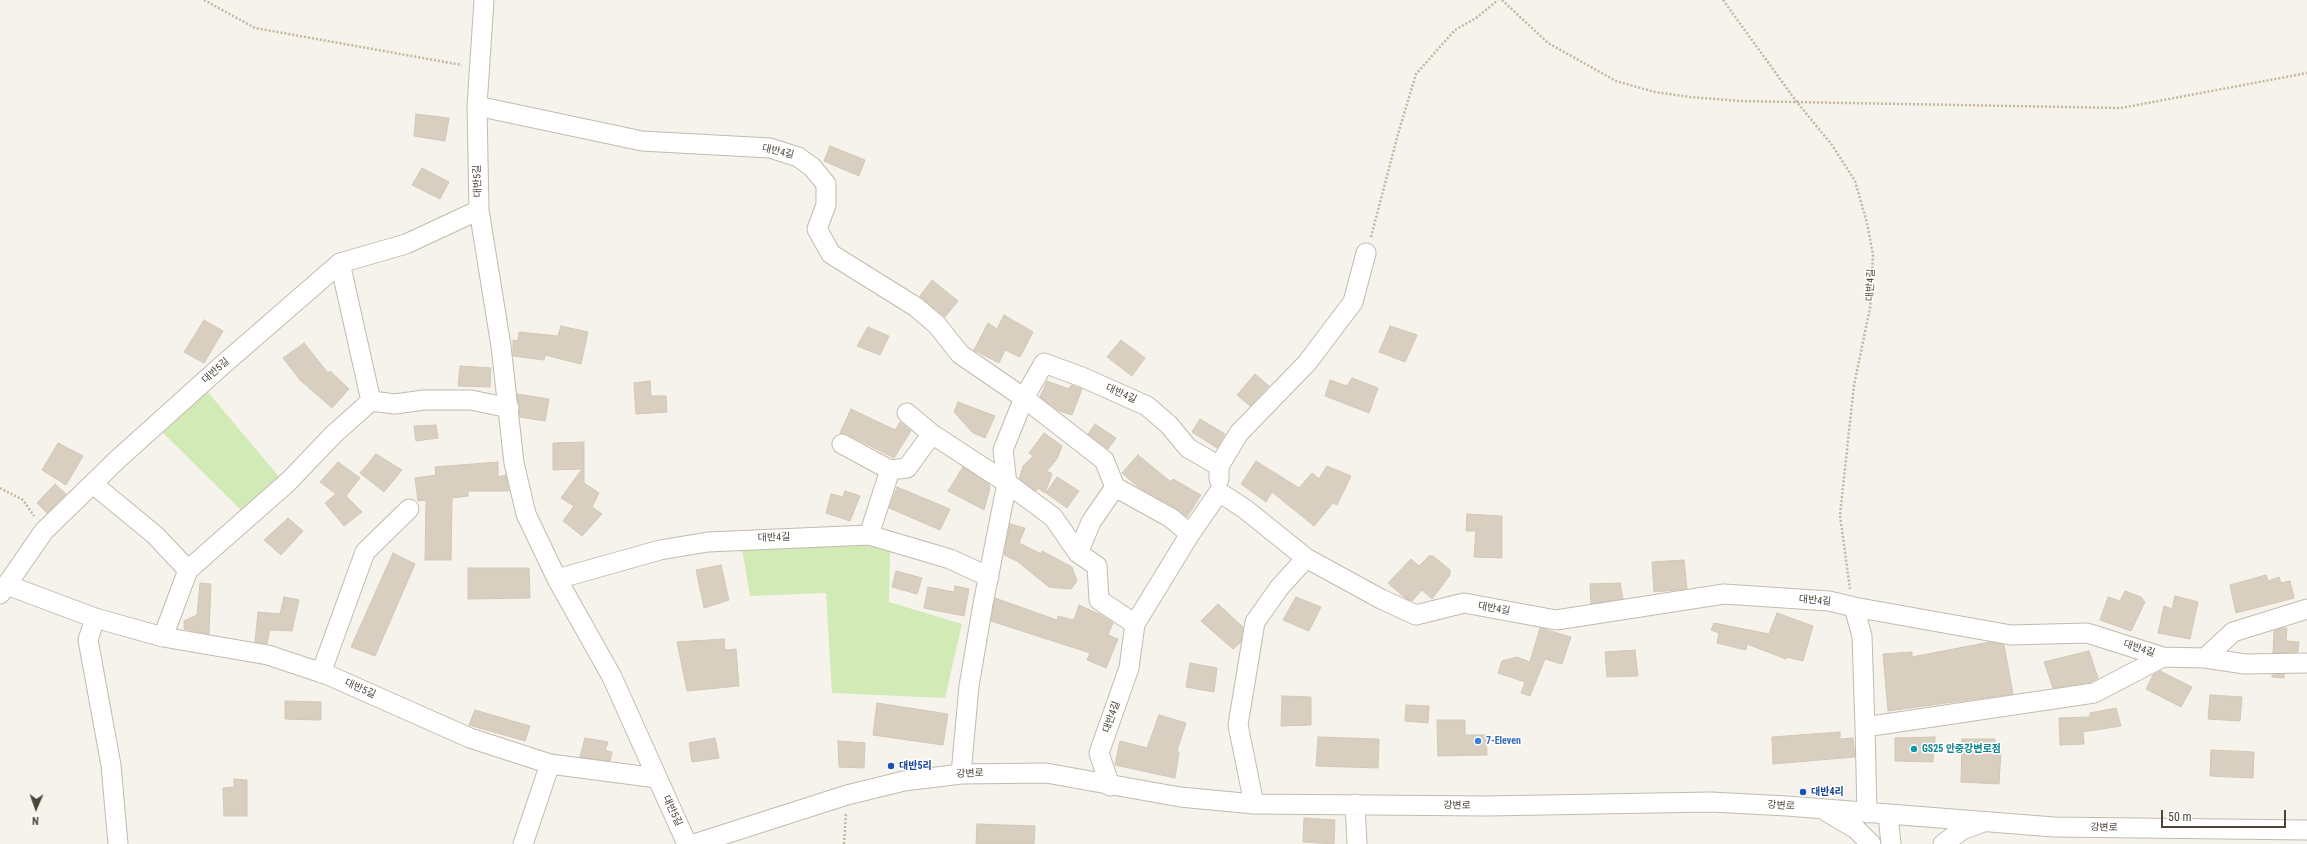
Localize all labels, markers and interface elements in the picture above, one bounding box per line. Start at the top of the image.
street label: 대반4길 [761,142,795,162]
street label: 대반5길 [471,165,485,197]
street label: 대반4길 [1864,268,1878,302]
street label: 대반5길 [200,356,232,386]
street label: 대반4길 [1104,382,1138,406]
street label: 대반4길 [758,531,790,545]
street label: 대반4길 [1798,594,1832,608]
street label: 대반4길 [1477,600,1511,618]
street label: 대반4길 [2122,638,2156,660]
street label: 대반5길 [343,677,377,701]
street label: 대반4길 [1101,700,1123,734]
place label: 7-Eleven [1486,735,1521,747]
marker: 7-Eleven [1473,736,1483,746]
place label: GS25 안중강변로점 [1922,743,2001,755]
marker: GS25 안중강변로점 [1909,744,1919,754]
place label: 대반5리 [899,760,932,772]
marker: 대반5리 [886,761,896,771]
street label: 강변로 [956,768,984,780]
place label: 대반4리 [1811,786,1844,798]
marker: 대반4리 [1798,787,1808,797]
north arrow [16,788,56,828]
street label: 대반5길 [660,794,684,828]
street label: 강변로 [1767,799,1795,813]
street label: 강변로 [1443,800,1471,812]
scale bar [2163,802,2288,828]
text: 50 m [2168,810,2192,824]
text: N [32,814,39,827]
street label: 강변로 [2090,822,2118,834]

